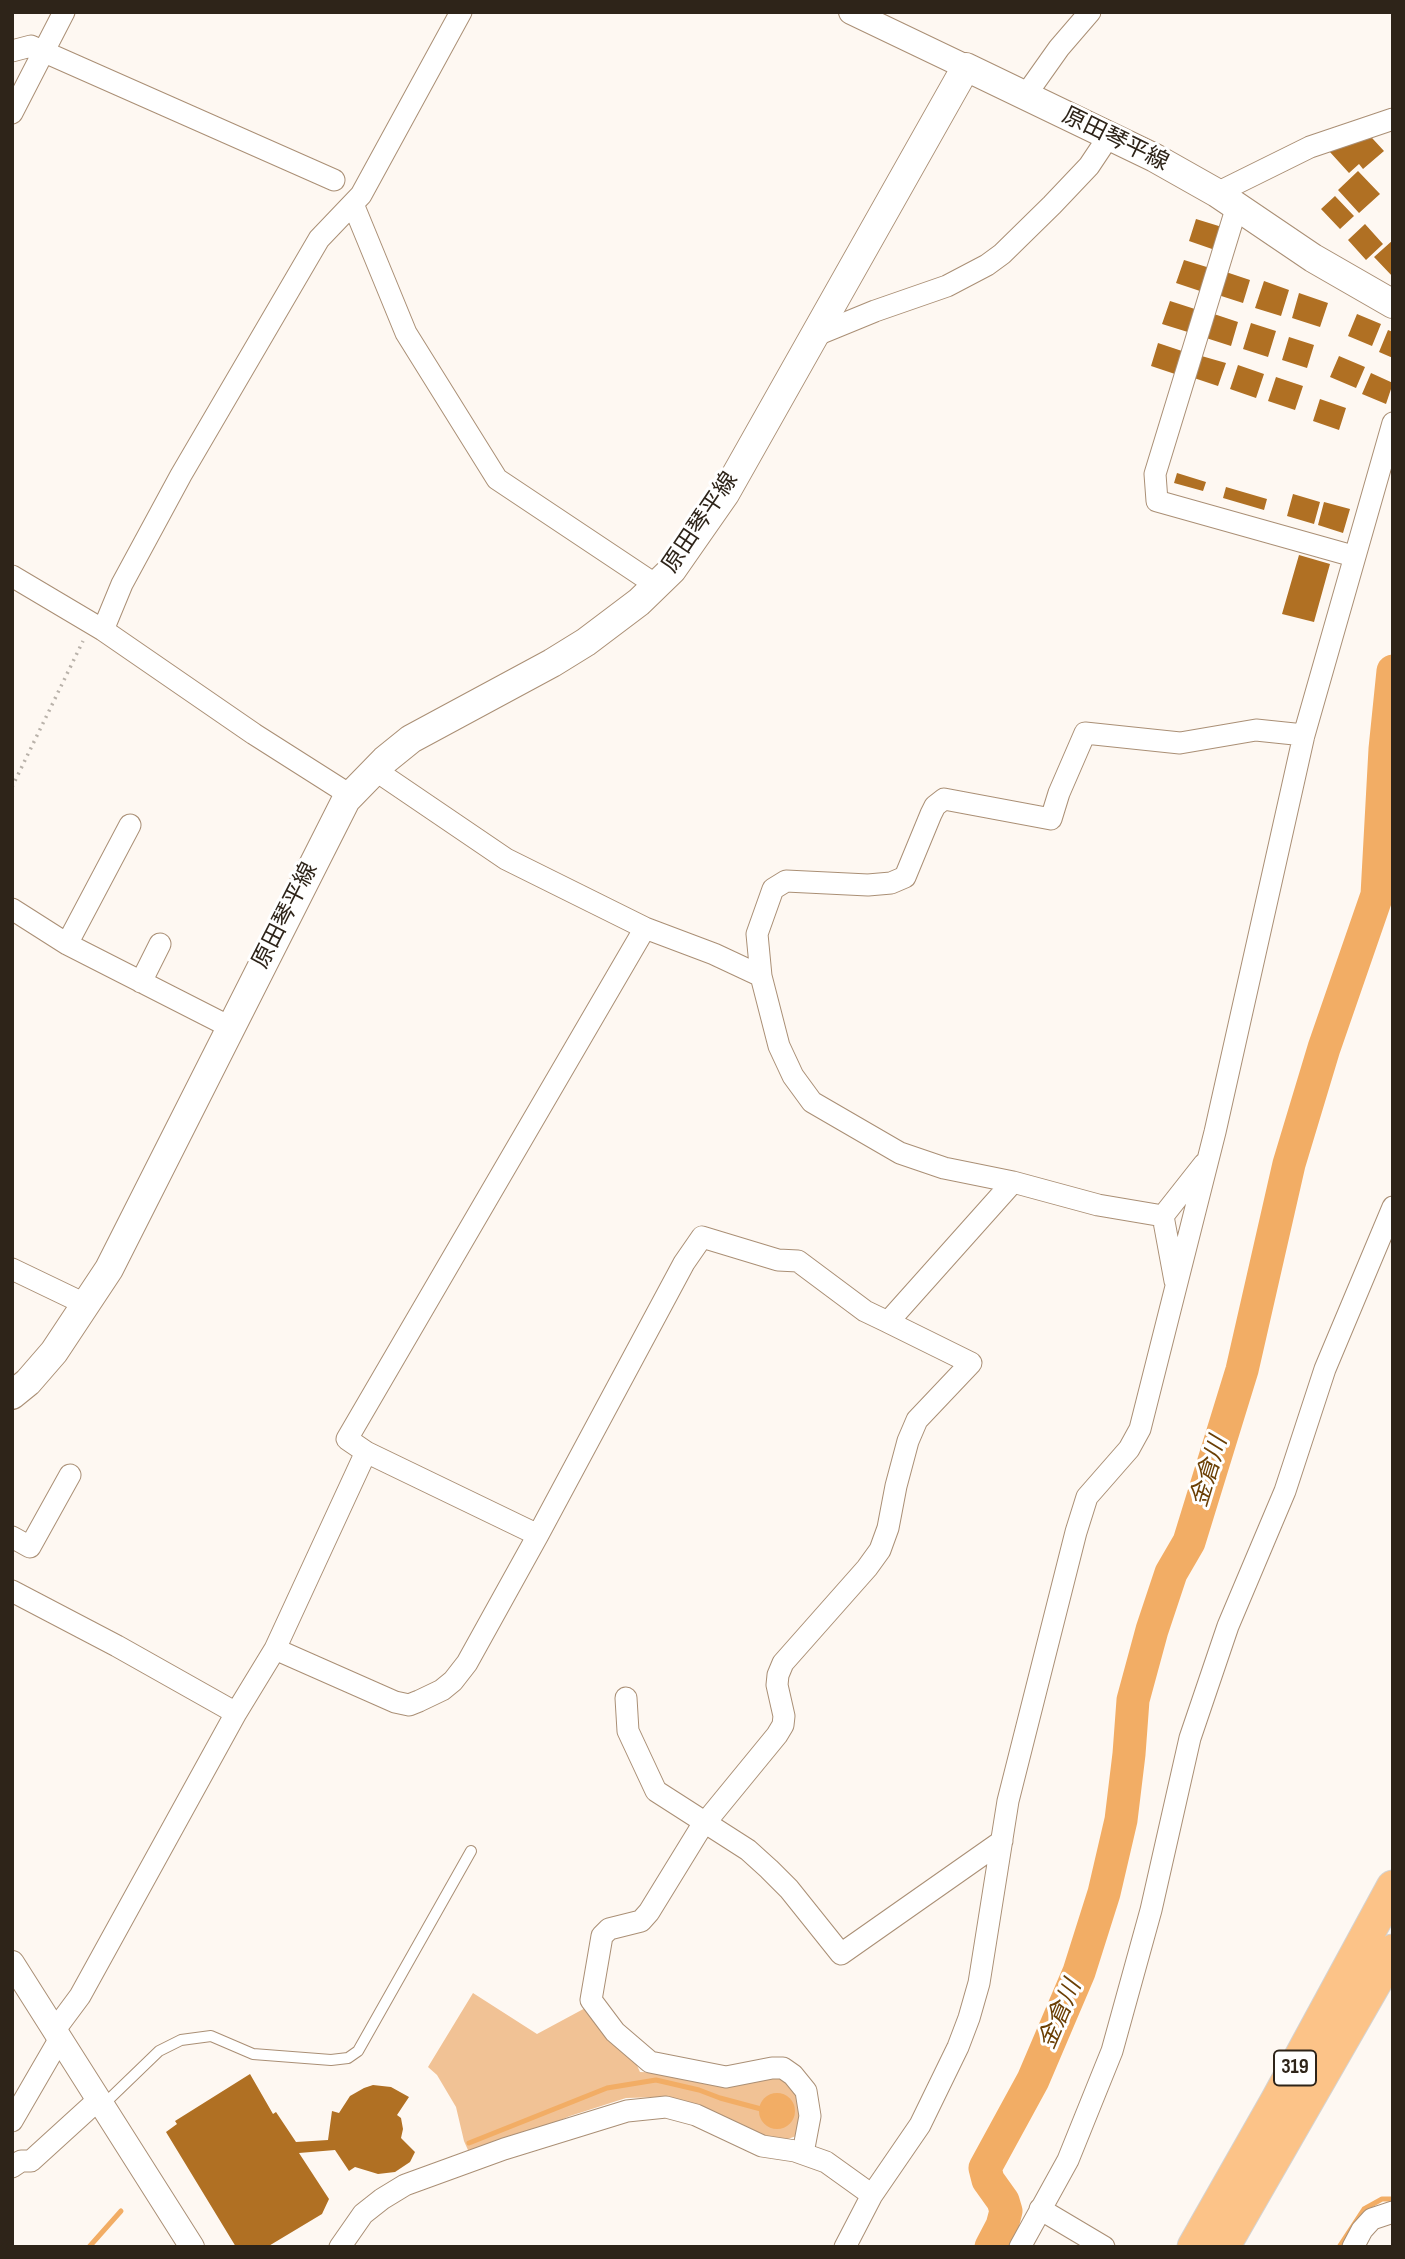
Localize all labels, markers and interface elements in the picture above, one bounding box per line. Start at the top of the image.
street label: 原田琴平線 [1057,102,1173,178]
street label: 原田琴平線 [657,468,745,578]
street label: 原田琴平線 [248,859,324,973]
water label: 金倉川 [1186,1433,1234,1511]
water label: 金倉川 [1034,1976,1088,2054]
road number: 319 [1274,2050,1316,2086]

